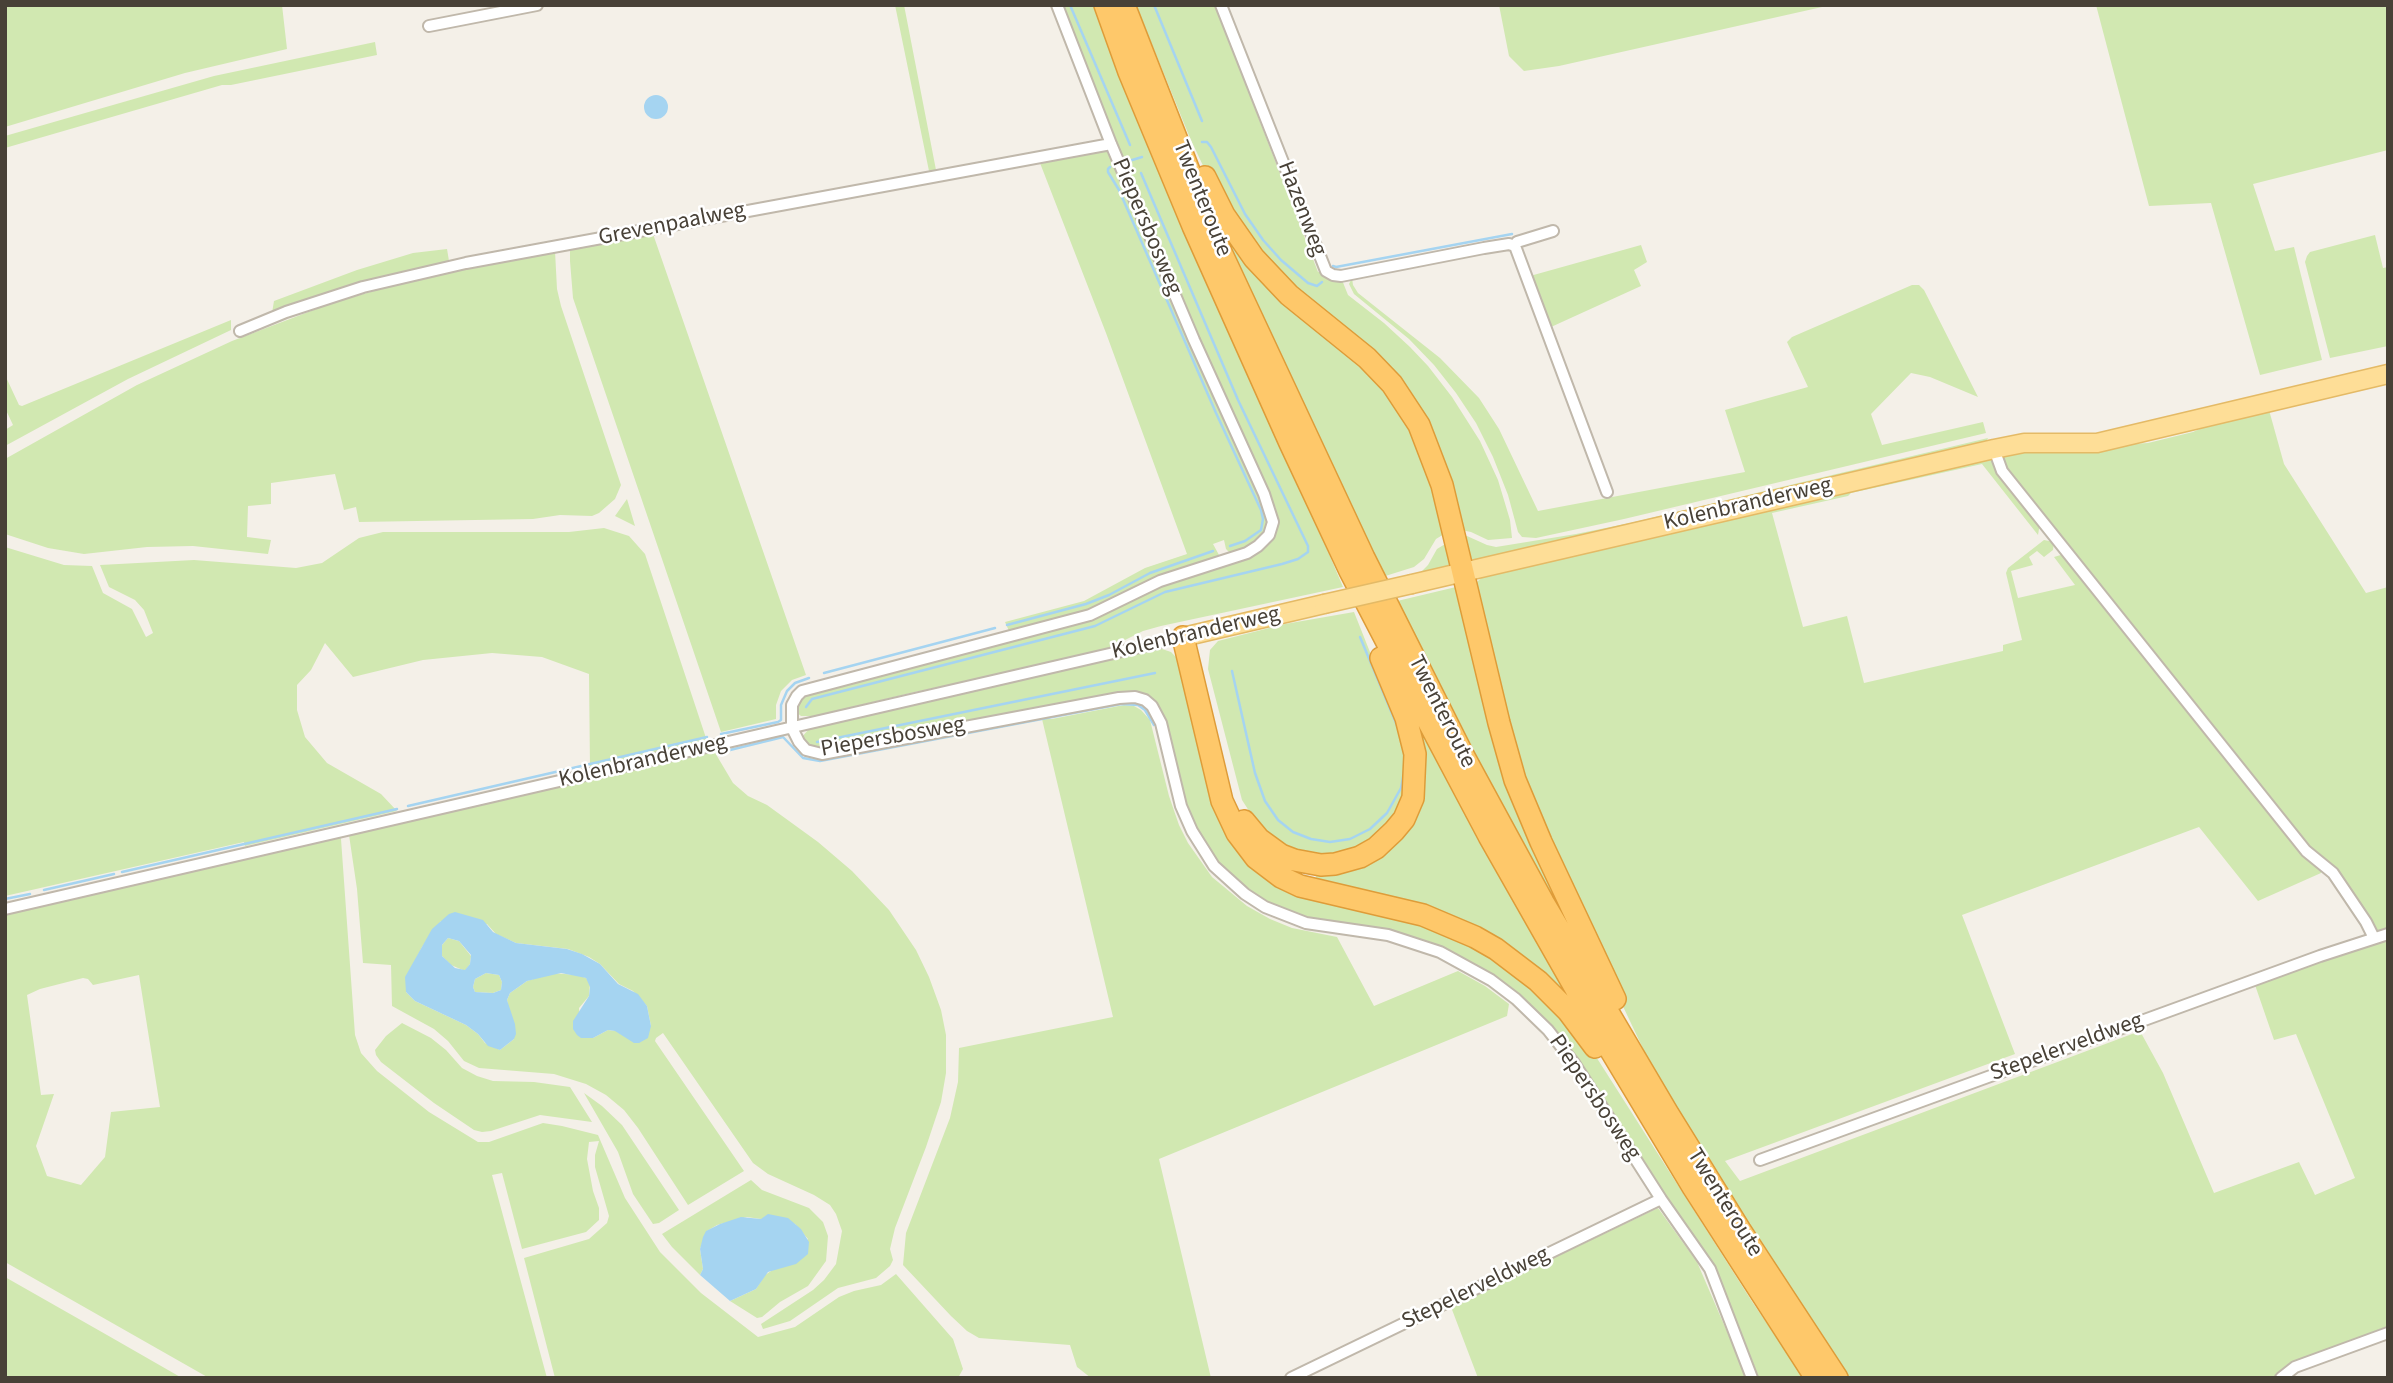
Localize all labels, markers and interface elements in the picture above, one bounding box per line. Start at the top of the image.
street label: Twenteroute [1165,137,1237,261]
street label: Piepersbosweg [1105,155,1187,299]
street label: Hazenweg [1270,158,1332,260]
street label: Grevenpaalweg [596,197,748,253]
street label: Kolenbranderweg [1661,472,1835,538]
street label: Kolenbranderweg [1109,601,1283,667]
street label: Twenteroute [1401,651,1481,773]
street label: Piepersbosweg [819,712,967,764]
street label: Kolenbranderweg [556,729,730,795]
street label: Stepelerveldweg [1987,1008,2147,1088]
street label: Piepersbosweg [1542,1030,1646,1166]
street label: Twenteroute [1680,1144,1768,1262]
street label: Stepelerveldweg [1398,1241,1554,1337]

